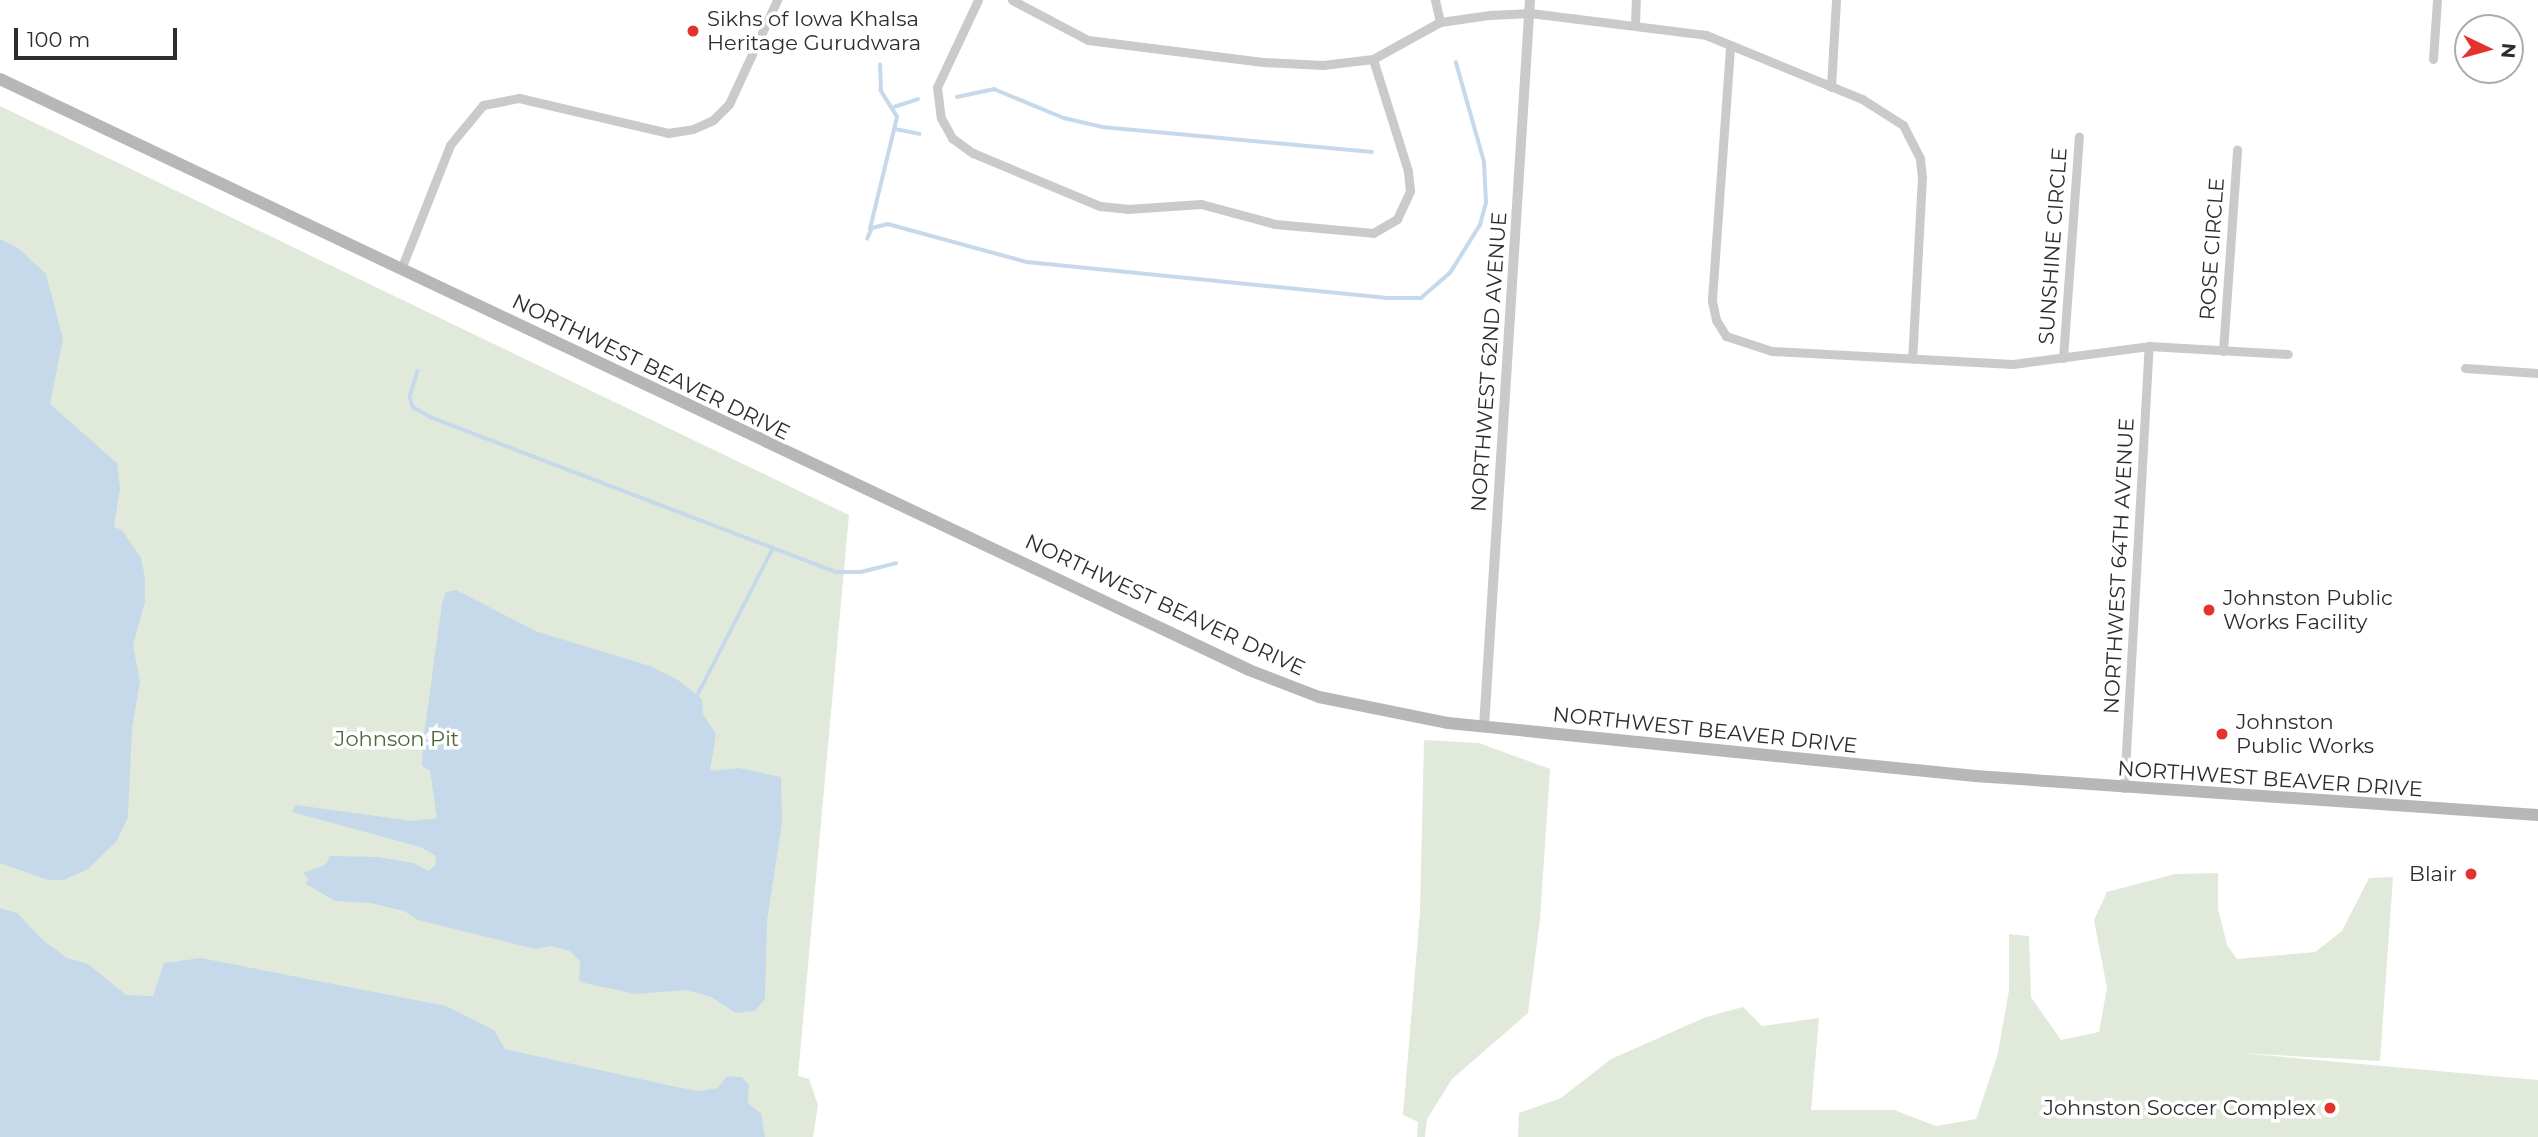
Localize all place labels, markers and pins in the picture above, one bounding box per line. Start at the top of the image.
place label: Sikhs of Iowa Khalsa Heritage Gurudwara [707,6,921,56]
marker: Sikhs of Iowa Khalsa Heritage Gurudwara [685,23,701,39]
place label: Johnston Public Works Facility [2223,585,2393,635]
marker: Johnston Public Works Facility [2201,602,2217,618]
place label: Johnston Public Works [2236,709,2374,759]
marker: Johnston Public Works [2214,726,2230,742]
place label: Blair [2409,861,2457,887]
marker: Blair [2463,866,2479,882]
place label: Johnston Soccer Complex [2043,1095,2316,1121]
marker: Johnston Soccer Complex [2322,1100,2338,1116]

